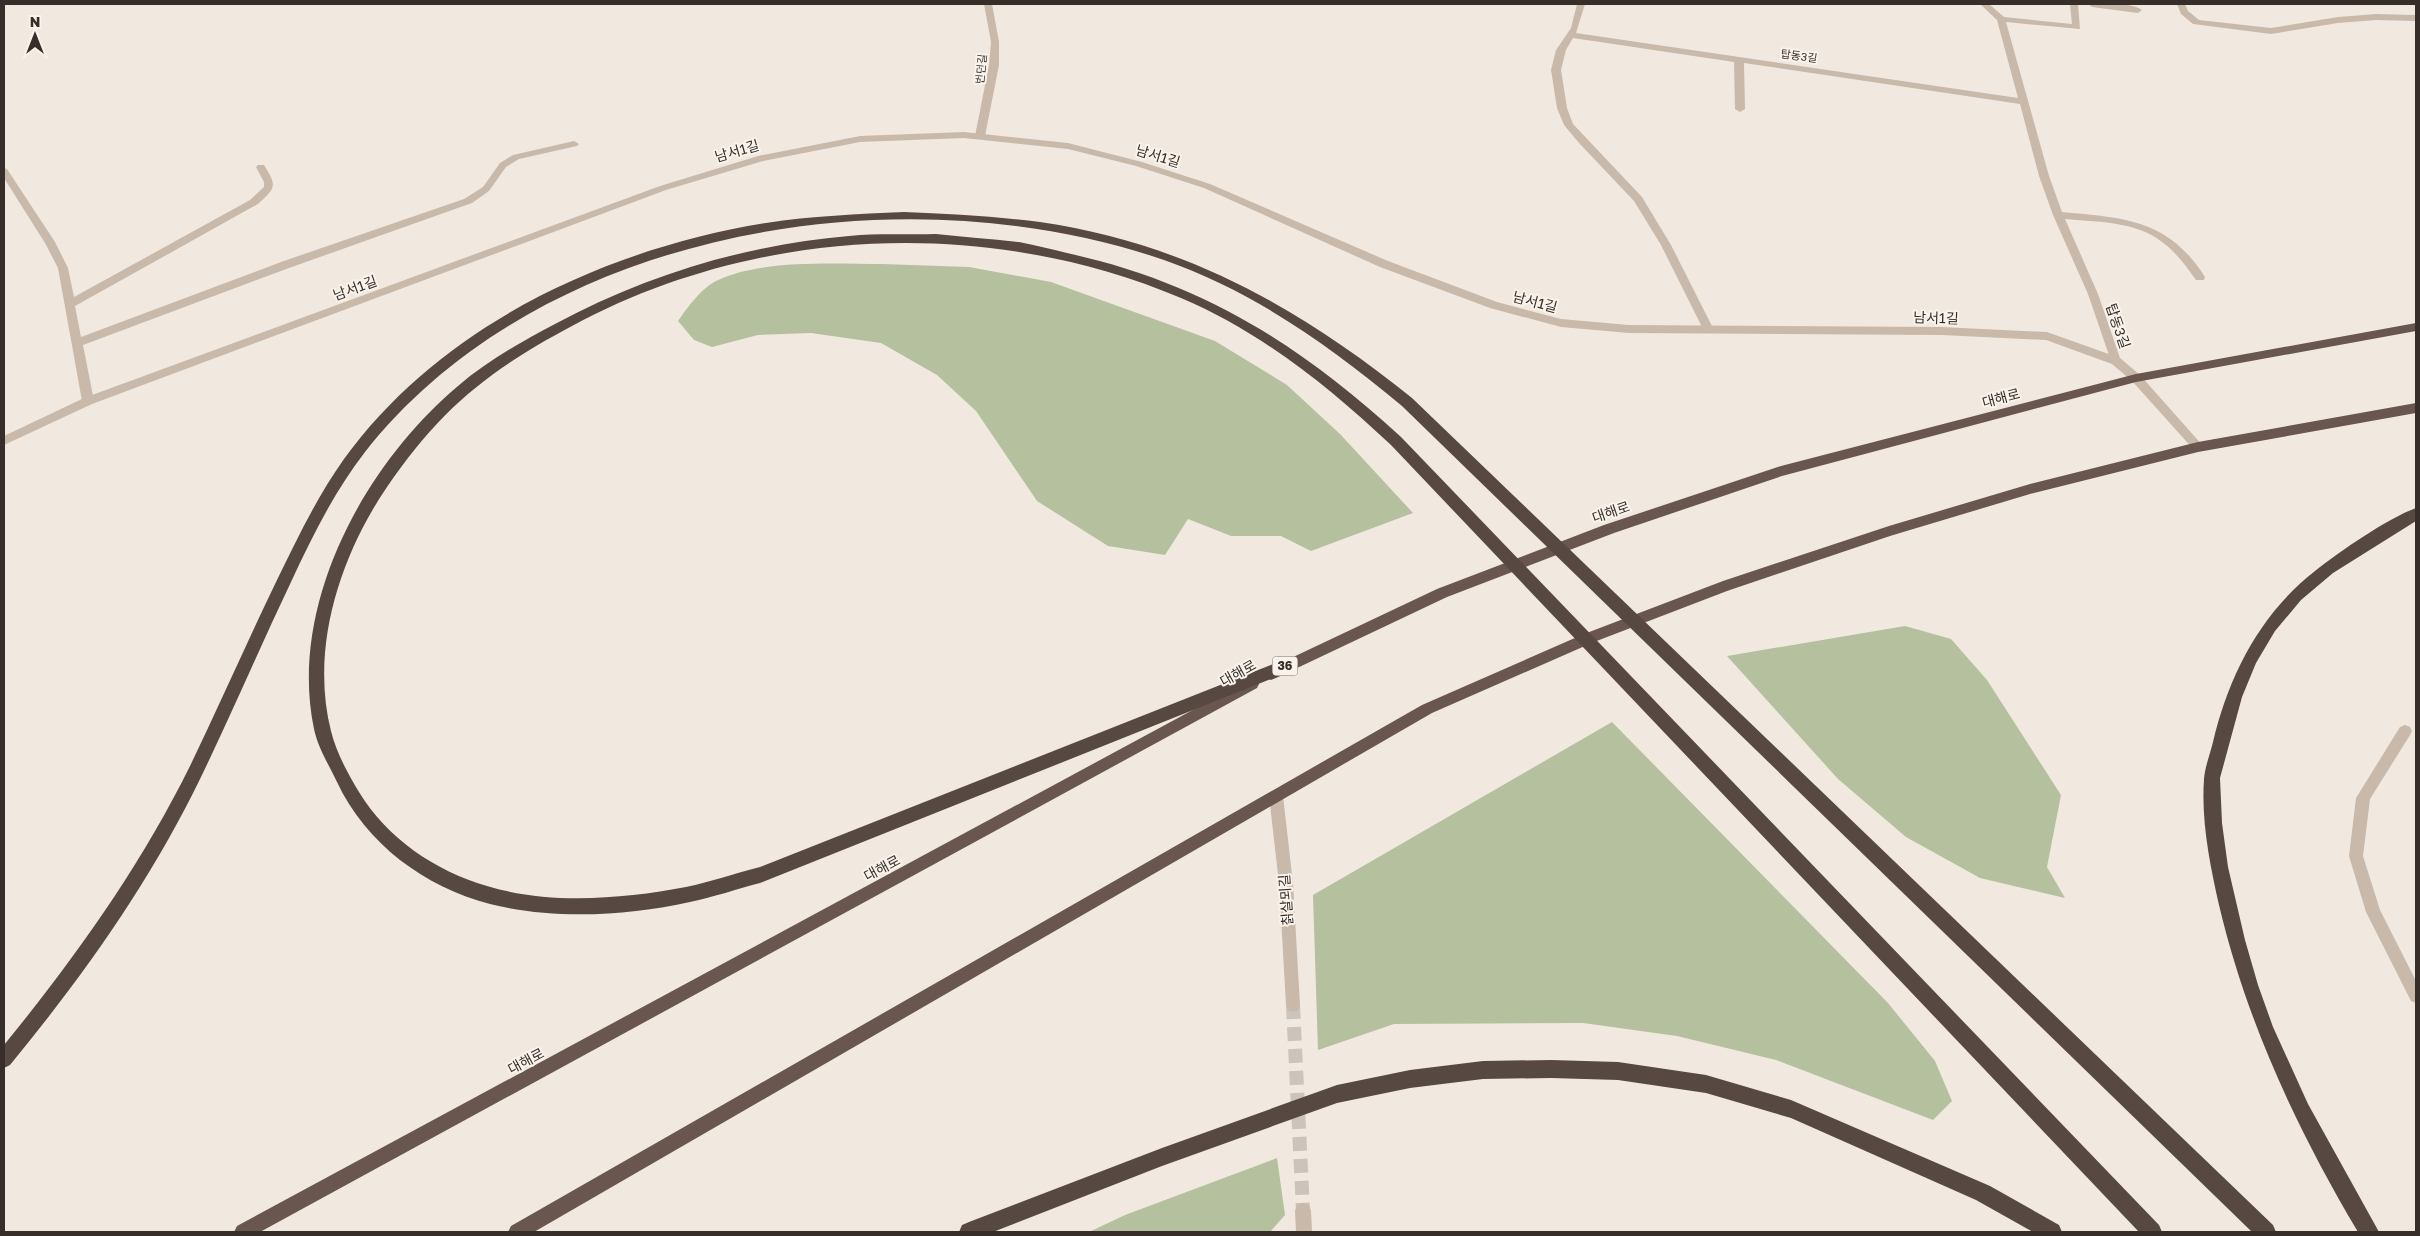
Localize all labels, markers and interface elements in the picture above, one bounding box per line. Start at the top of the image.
north arrow [10,10,60,60]
text: N [30,13,40,30]
street label: 탑동3길 [1780,47,1818,65]
street label: 번던길 [972,53,989,85]
street label: 남서1길 [713,136,761,165]
street label: 남서1길 [1134,141,1182,170]
street label: 남서1길 [331,272,379,303]
street label: 남서1길 [1511,287,1559,316]
street label: 탑동3길 [2103,301,2134,351]
street label: 남서1길 [1913,308,1959,327]
street label: 대해로 [1980,384,2022,411]
street label: 대해로 [1590,497,1632,526]
street label: 대해로 [1217,656,1259,689]
road number: 36 [1272,656,1298,676]
street label: 대해로 [861,851,903,884]
street label: 칡살뫼길 [1275,874,1296,926]
street label: 대해로 [505,1044,547,1077]

